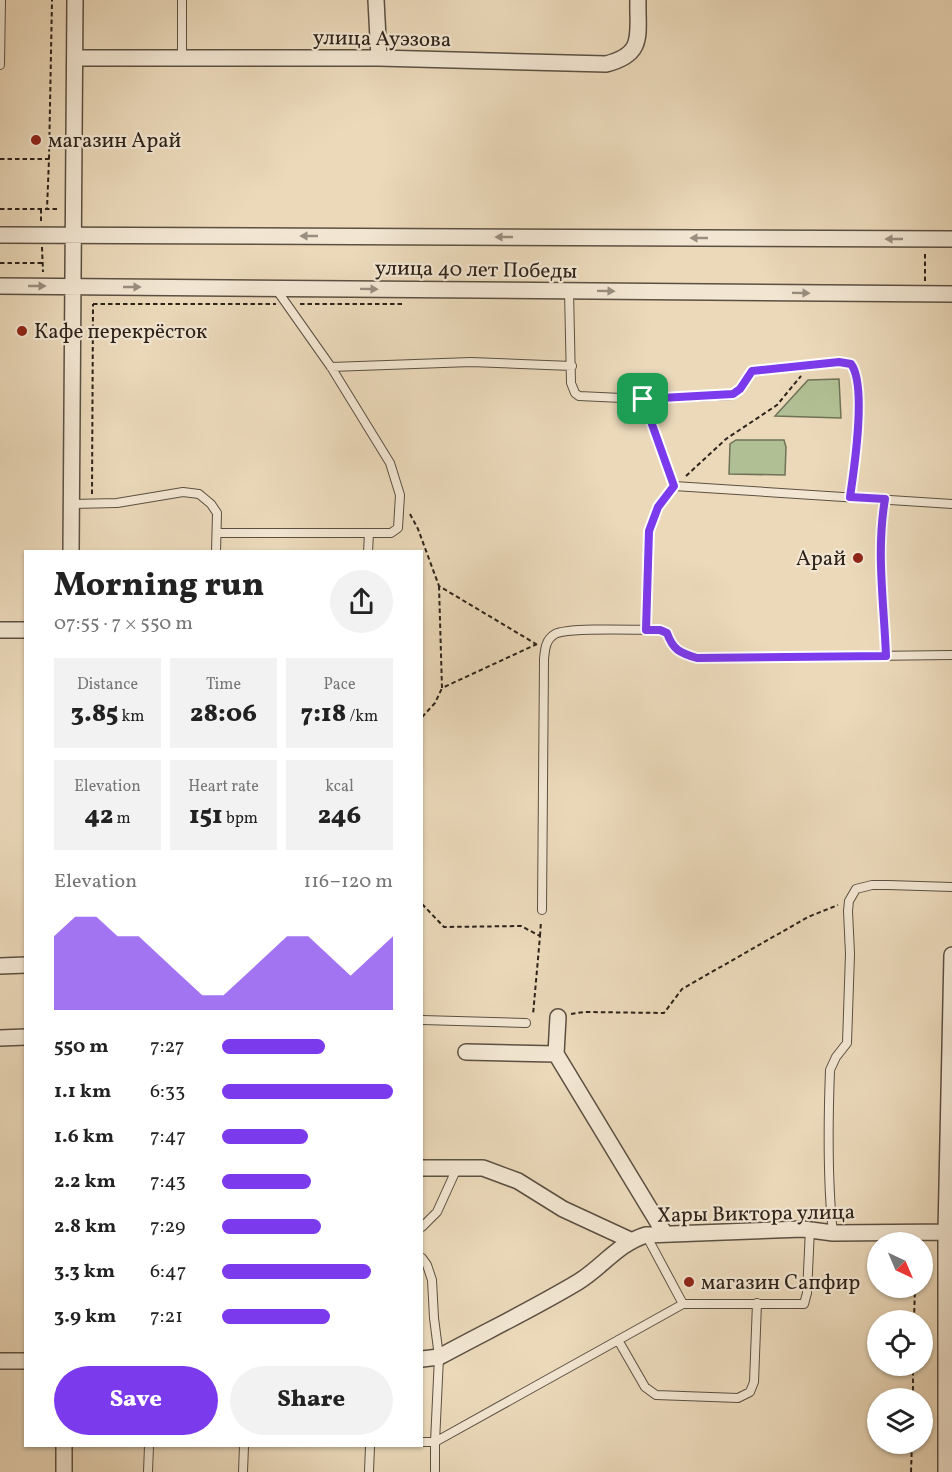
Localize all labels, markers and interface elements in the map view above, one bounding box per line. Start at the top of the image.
street label: улица Ауэзова [312,24,451,55]
place label: магазин Арай [48,127,182,156]
marker: магазин Арай [29,133,43,147]
one-way arrow [299,231,318,241]
one-way arrow [494,232,513,242]
one-way arrow [689,233,708,243]
one-way arrow [884,234,903,244]
street label: улица 40 лет Победы [375,254,577,287]
one-way arrow [27,281,46,291]
one-way arrow [122,282,141,292]
one-way arrow [359,284,378,294]
one-way arrow [596,286,615,296]
one-way arrow [791,288,810,298]
place label: Кафе перекрёсток [34,318,207,347]
marker: Кафе перекрёсток [15,324,29,338]
pin [617,373,668,424]
icon: arrive [626,382,659,415]
place label: Арай [796,545,846,574]
marker: Арай [851,551,865,565]
text: Morning run [54,564,264,610]
button: share [330,570,393,633]
text: 07:55 · 7 × 550 m [54,610,193,638]
text: Distance [77,674,138,696]
text: Time [206,674,241,696]
text: Pace [323,674,356,696]
text: 3.85 [71,696,118,732]
text: 28:06 [190,696,257,732]
text: 7:18 [301,696,346,732]
text: km [118,706,144,728]
text: /km [346,706,378,728]
text: Elevation [74,776,141,798]
text: Heart rate [188,776,259,798]
text: kcal [325,776,354,798]
text: 42 [84,798,113,834]
text: 151 [189,798,223,834]
text: 246 [318,798,361,834]
text: m [113,808,131,830]
text: bpm [223,808,258,830]
text: Elevation [54,868,137,896]
text: 116–120 m [303,868,393,896]
text: 550 m [54,1033,109,1061]
text: 7:27 [150,1033,184,1061]
text: 1.1 km [54,1078,111,1106]
text: 6:33 [150,1078,185,1106]
text: 1.6 km [54,1123,114,1151]
text: 7:47 [150,1123,186,1151]
text: 2.2 km [54,1168,116,1196]
text: 7:43 [150,1168,186,1196]
street label: Хары Виктора улица [657,1198,855,1231]
text: 2.8 km [54,1213,116,1241]
text: 7:29 [150,1213,185,1241]
north arrow [867,1232,933,1298]
map controls [867,1232,933,1454]
text: 3.3 km [54,1258,115,1286]
text: 6:47 [150,1258,186,1286]
place label: магазин Сапфир [701,1269,860,1298]
marker: магазин Сапфир [682,1275,696,1289]
text: 3.9 km [54,1303,116,1331]
text: 7:21 [150,1303,183,1331]
button: locate [867,1310,933,1376]
button: Save [54,1366,218,1435]
button: Share [230,1366,393,1435]
button: layers [867,1388,933,1454]

